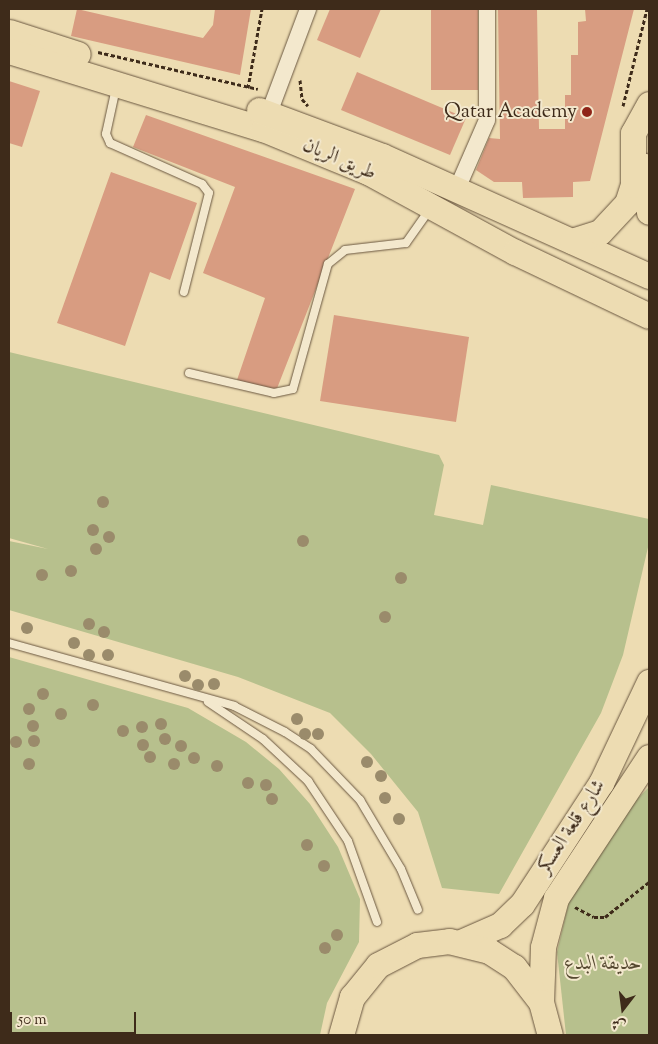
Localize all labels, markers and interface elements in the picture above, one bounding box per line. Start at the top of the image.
place label: Qatar Academy [444,100,577,124]
marker: Qatar Academy [581,106,593,118]
street label: طريق الريان [299,134,379,186]
street label: شارع قلعة العسكر [533,775,611,879]
park label: حديقة البدع [564,952,642,976]
north arrow [598,984,648,1034]
scale bar [12,1002,139,1034]
text: 50 m [18,1010,47,1031]
text: ش [610,1012,628,1035]

